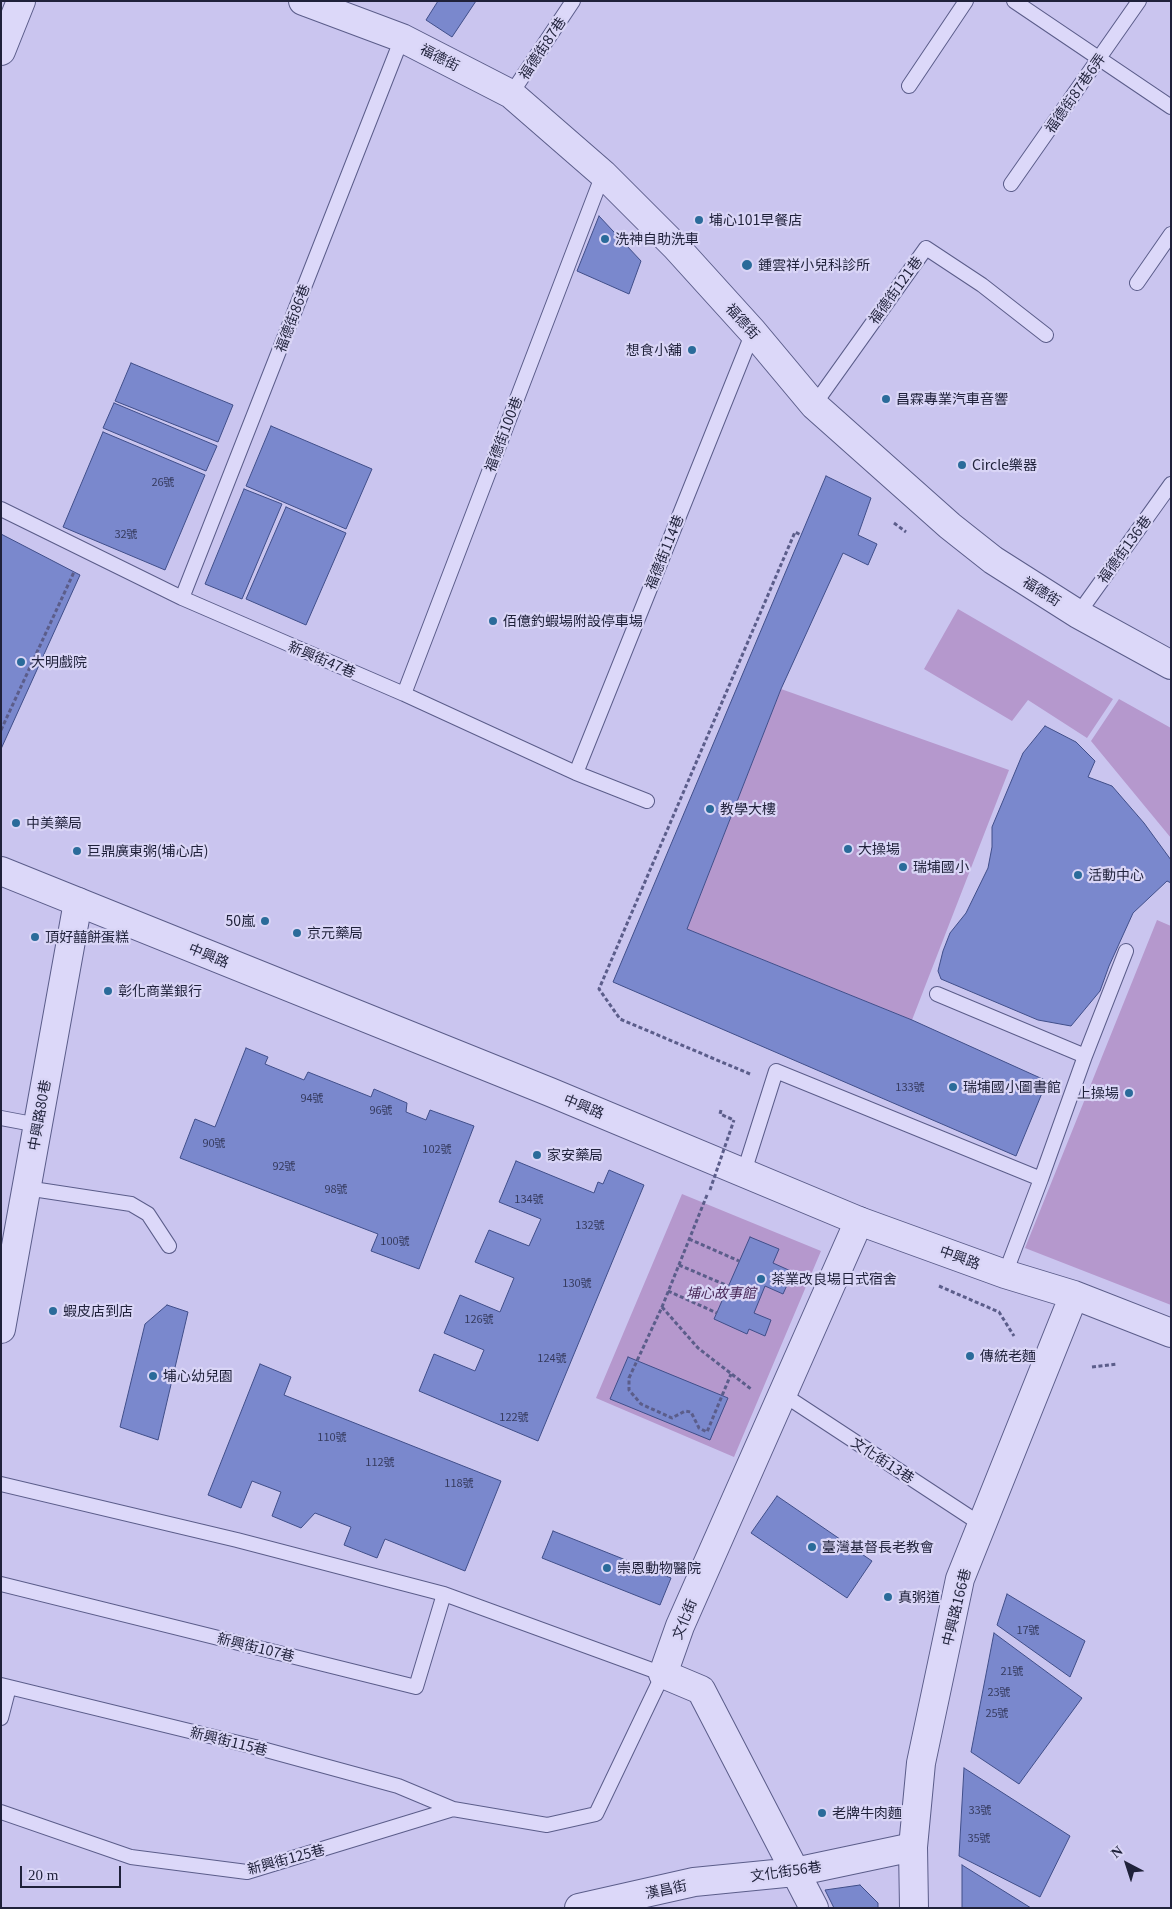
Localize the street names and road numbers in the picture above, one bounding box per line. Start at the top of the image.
street label: 福德街87巷 [515,14,569,82]
street label: 福德街 [417,40,463,74]
street label: 福德街87巷6弄 [1041,50,1109,136]
street label: 福德街121巷 [865,253,925,327]
street label: 福德街86巷 [271,282,313,354]
street label: 福德街 [723,300,763,342]
street label: 福德街100巷 [481,394,525,474]
street label: 福德街114巷 [641,512,687,592]
street label: 福德街136巷 [1094,512,1154,586]
street label: 福德街 [1020,573,1064,609]
street label: 新興街47巷 [286,637,358,681]
street label: 中興路 [186,939,232,971]
street label: 中興路80巷 [25,1078,53,1152]
street label: 中興路 [561,1090,607,1122]
street label: 中興路 [937,1242,983,1272]
street label: 文化街13巷 [848,1433,918,1487]
street label: 中興路166巷 [938,1566,974,1648]
street label: 文化街 [668,1596,700,1642]
street label: 新興街107巷 [215,1629,297,1665]
street label: 新興街115巷 [188,1723,270,1759]
street label: 新興街125巷 [246,1841,326,1877]
street label: 文化街56巷 [749,1858,823,1884]
street label: 漢昌街 [644,1876,688,1902]

